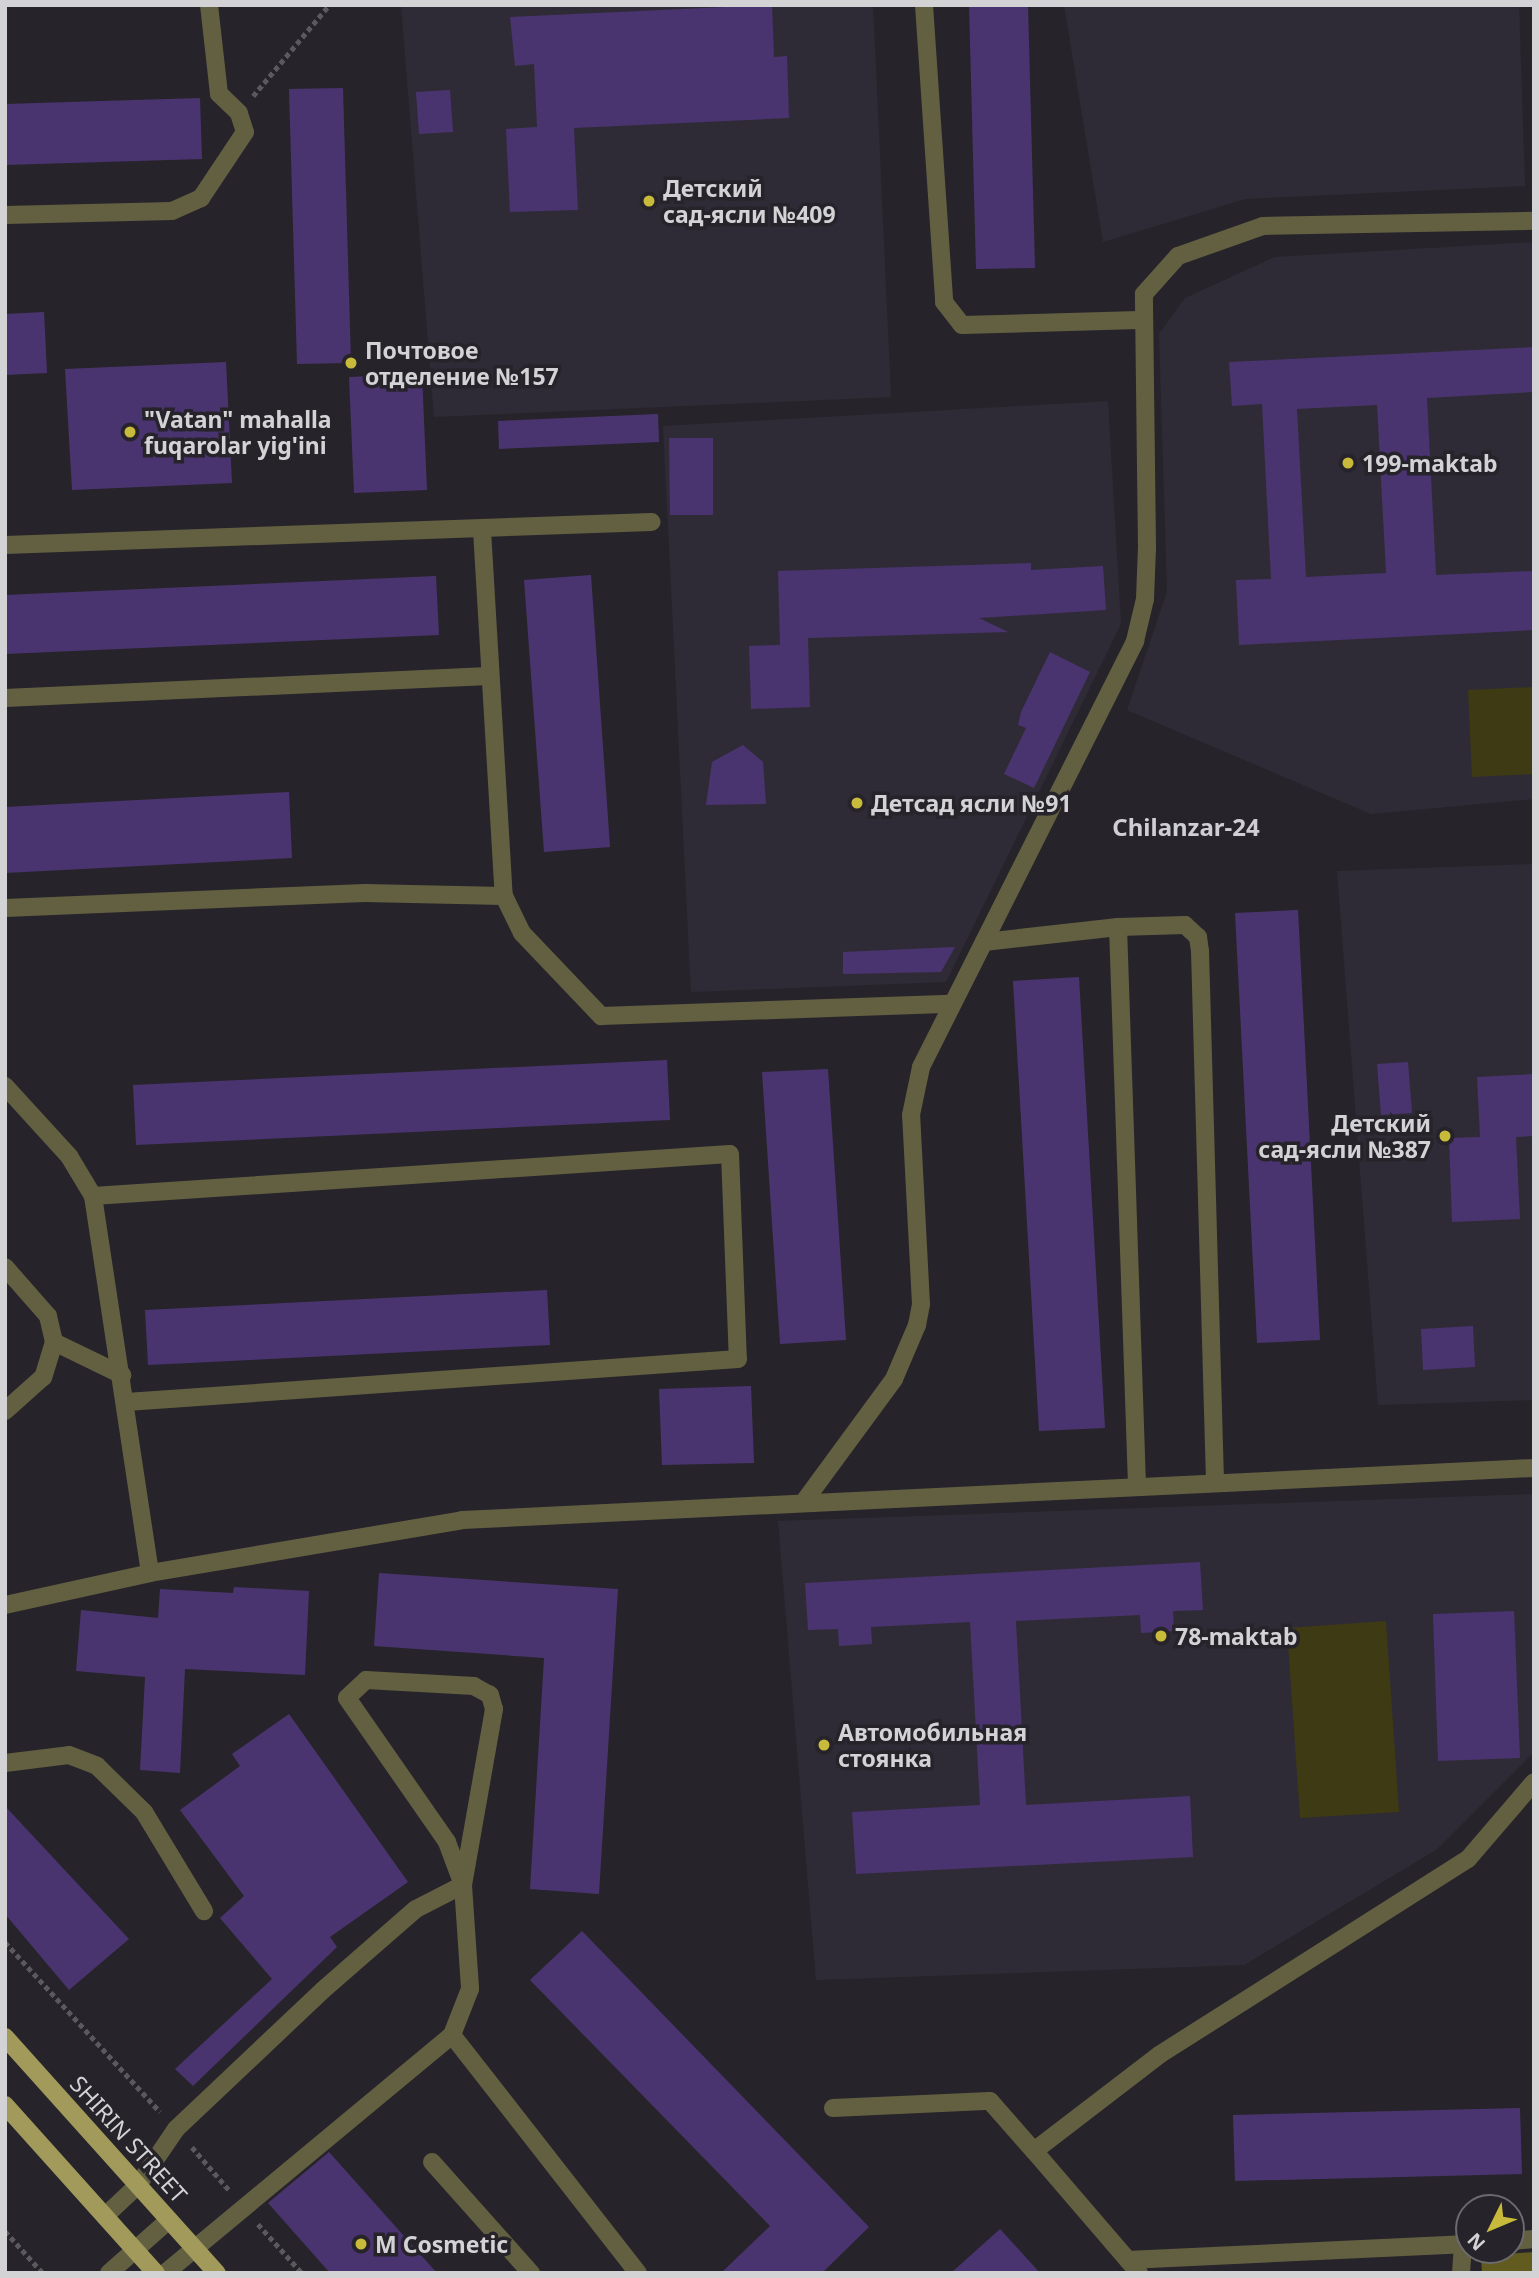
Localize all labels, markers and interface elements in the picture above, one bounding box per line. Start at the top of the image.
place label: Детский сад-ясли №409 [663,174,836,228]
marker: Детский сад-ясли №409 [641,193,657,209]
place label: Почтовое отделение №157 [365,336,559,390]
marker: Почтовое отделение №157 [343,355,359,371]
place label: "Vatan" mahalla fuqarolar yig'ini [144,405,332,459]
marker: "Vatan" mahalla fuqarolar yig'ini [122,424,138,440]
place label: 199-maktab [1362,449,1498,477]
marker: 199-maktab [1340,455,1356,471]
place label: Детсад ясли №91 [871,789,1072,817]
marker: Детсад ясли №91 [849,795,865,811]
district label: Chilanzar-24 [1112,813,1260,841]
place label: Детский сад-ясли №387 [1258,1109,1431,1163]
marker: Детский сад-ясли №387 [1437,1128,1453,1144]
place label: 78-maktab [1175,1622,1297,1650]
marker: 78-maktab [1153,1628,1169,1644]
place label: Автомобильная стоянка [838,1718,1027,1772]
marker: Автомобильная стоянка [816,1737,832,1753]
street label: SHIRIN STREET [65,2070,193,2208]
north arrow [1455,2194,1525,2264]
text: N [1461,2227,1491,2256]
place label: M Cosmetic [375,2230,508,2258]
marker: M Cosmetic [353,2236,369,2252]

